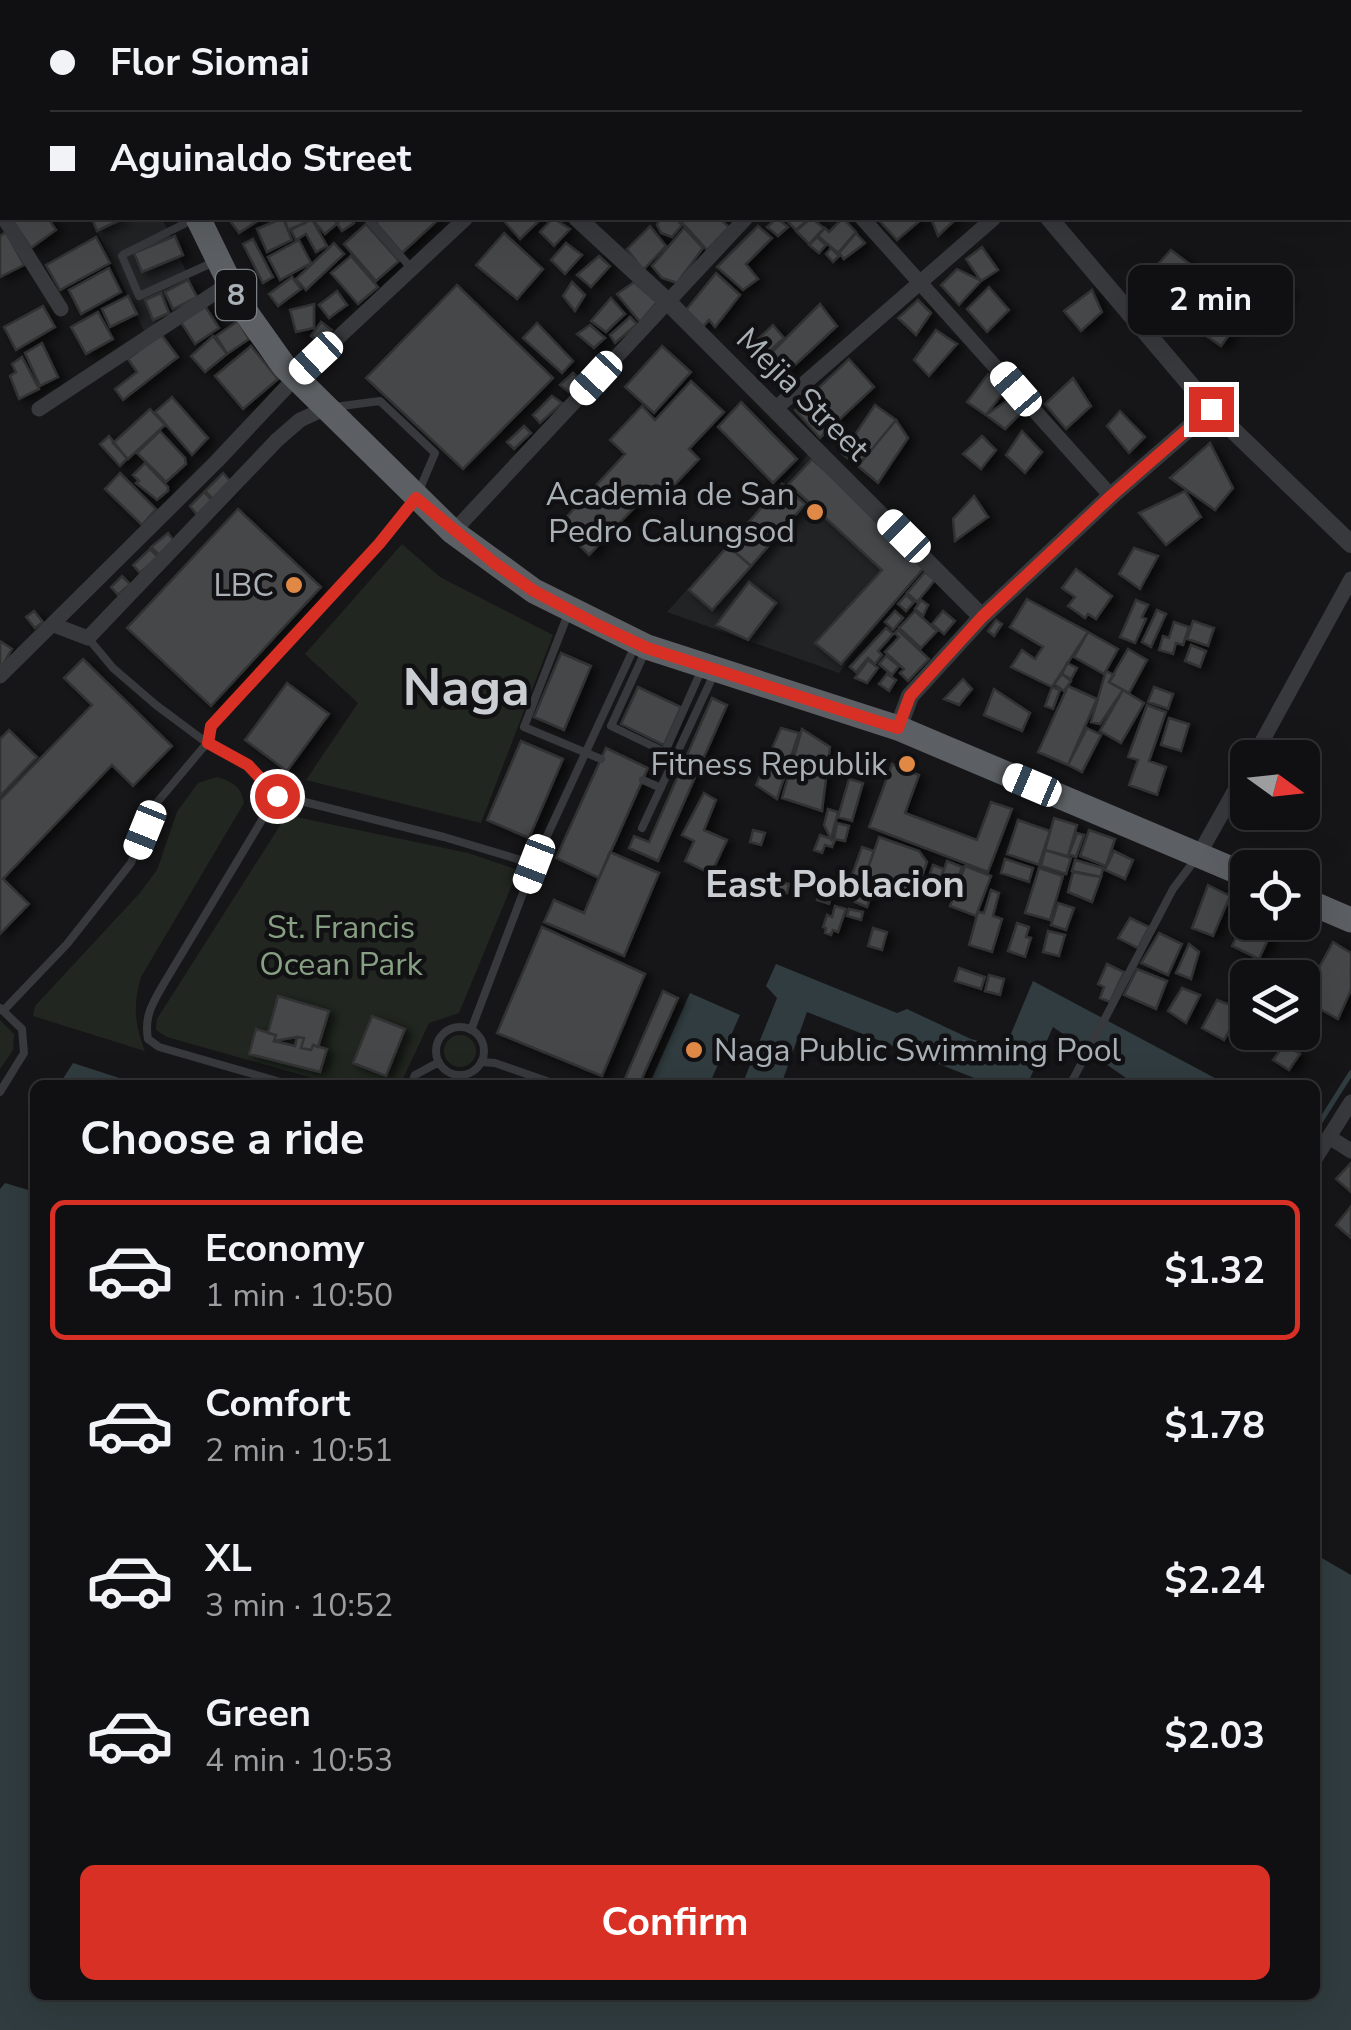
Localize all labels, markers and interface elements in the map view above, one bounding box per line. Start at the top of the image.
text: Flor Siomai [110,37,310,88]
text: Aguinaldo Street [110,133,411,184]
callout: 2 min [1128,264,1294,334]
road number: 8 [216,270,256,320]
text: 2 min [1169,278,1252,321]
street label: Mejia Street [727,318,879,471]
car [284,327,348,389]
car [565,346,627,410]
car [985,357,1047,421]
route end [1189,387,1234,432]
place label: Academia de San Pedro Calungsod [546,473,795,553]
marker: Academia de San Pedro Calungsod [804,501,826,523]
car [872,504,936,568]
place label: LBC [213,564,274,607]
marker: LBC [283,574,305,596]
district label: Naga [402,652,530,723]
north arrow [1230,740,1320,830]
map controls [1230,740,1320,1050]
place label: Fitness Republik [650,743,888,786]
marker: Fitness Republik [896,753,918,775]
car [999,759,1065,811]
route start [255,774,300,819]
car [120,797,170,863]
car [509,831,559,897]
button: locate [1230,850,1320,940]
district label: East Poblacion [705,859,965,910]
park label: St. Francis Ocean Park [259,906,424,986]
button: layers [1230,960,1320,1050]
place label: Naga Public Swimming Pool [714,1029,1121,1072]
marker: Naga Public Swimming Pool [683,1039,705,1061]
text: Choose a ride [80,1109,365,1170]
text: Economy [205,1223,364,1274]
icon: car [85,1225,175,1315]
text: $1.32 [1164,1245,1265,1296]
text: 1 min · 10:50 [205,1274,393,1317]
text: Comfort [205,1378,350,1429]
icon: car [85,1380,175,1470]
text: $1.78 [1164,1400,1265,1451]
text: 2 min · 10:51 [205,1429,393,1472]
text: XL [205,1533,252,1584]
icon: car [85,1535,175,1625]
text: $2.24 [1164,1555,1265,1606]
text: 3 min · 10:52 [205,1584,393,1627]
text: Green [205,1688,311,1739]
icon: car [85,1690,175,1780]
text: $2.03 [1164,1710,1265,1761]
text: 4 min · 10:53 [205,1739,393,1782]
button: Confirm [80,1865,1270,1980]

